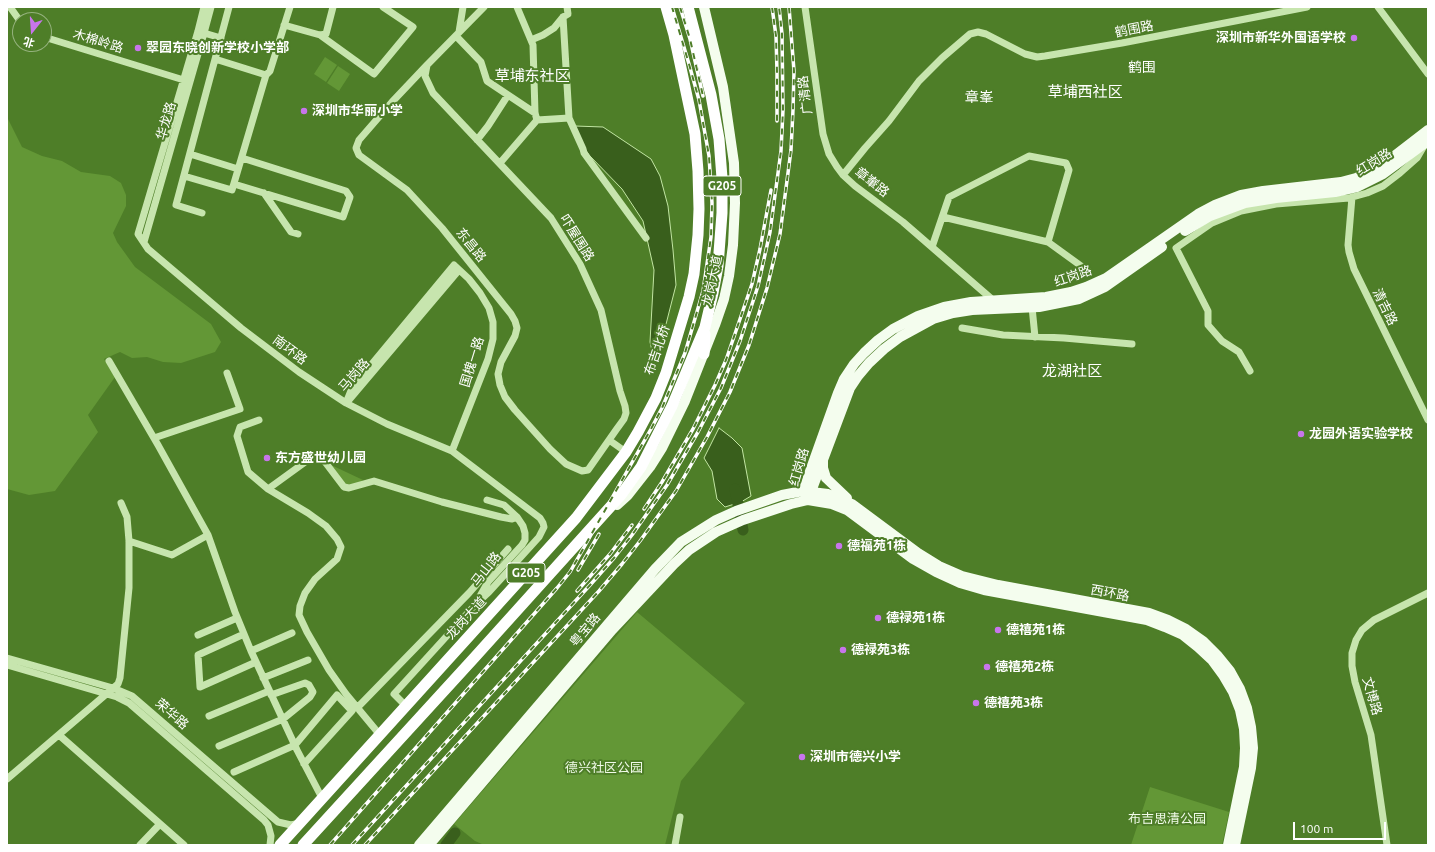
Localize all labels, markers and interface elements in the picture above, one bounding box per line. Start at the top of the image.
north arrow [12,12,52,52]
street label: 鹤围路 [1113,18,1155,40]
street label: 木棉岭路 [71,26,125,56]
place label: 深圳市新华外国语学校 [1216,30,1346,46]
marker: 深圳市新华外国语学校 [1349,33,1359,43]
text: 北 [22,35,36,50]
place label: 翠园东晓创新学校小学部 [146,40,289,56]
marker: 翠园东晓创新学校小学部 [133,43,143,53]
district label: 鹤围 [1128,59,1156,75]
district label: 草埔东社区 [495,67,569,85]
street label: 广清路 [795,75,815,115]
district label: 草埔西社区 [1048,83,1122,101]
district label: 章峯 [965,89,993,105]
street label: 华龙路 [153,100,179,142]
place label: 深圳市华丽小学 [312,103,403,119]
marker: 深圳市华丽小学 [299,106,309,116]
street label: 红岗路 [1353,145,1395,179]
street label: 章輋路 [852,164,892,200]
road number: G205 [703,176,741,196]
street label: 吓屋围路 [557,212,597,264]
street label: 东昌路 [453,225,489,265]
street label: 龙岗大道 [699,254,725,308]
street label: 红岗路 [1052,262,1094,290]
street label: 清吉路 [1369,286,1401,328]
street label: 布吉北桥 [641,323,673,377]
street label: 南环路 [270,332,310,368]
street label: 国槐一路 [457,335,487,389]
street label: 马岗路 [335,355,373,395]
district label: 龙湖社区 [1042,362,1102,380]
place label: 龙园外语实验学校 [1309,426,1413,442]
marker: 龙园外语实验学校 [1296,429,1306,439]
street label: 红岗路 [786,446,812,488]
place label: 东方盛世幼儿园 [275,450,366,466]
marker: 东方盛世幼儿园 [262,453,272,463]
place label: 德福苑1栋 [847,538,906,554]
marker: 德福苑1栋 [834,541,844,551]
street label: 马山路 [468,549,504,589]
road number: G205 [507,563,545,583]
street label: 西环路 [1089,582,1131,604]
street label: 龙岗大道 [443,594,489,642]
street label: 粤宝路 [566,610,604,650]
place label: 德禄苑1栋 [886,610,945,626]
marker: 德禄苑1栋 [873,613,883,623]
place label: 德禧苑1栋 [1006,622,1065,638]
marker: 德禧苑1栋 [993,625,1003,635]
place label: 德禄苑3栋 [851,642,910,658]
marker: 德禄苑3栋 [838,645,848,655]
place label: 德禧苑2栋 [995,659,1054,675]
marker: 德禧苑2栋 [982,662,992,672]
street label: 文博路 [1359,675,1385,717]
street label: 荣华路 [152,695,192,733]
place label: 德禧苑3栋 [984,695,1043,711]
marker: 德禧苑3栋 [971,698,981,708]
place label: 深圳市德兴小学 [810,749,901,765]
marker: 深圳市德兴小学 [797,752,807,762]
park label: 德兴社区公园 [565,760,643,776]
park label: 布吉思清公园 [1128,811,1206,827]
scale bar [1295,814,1388,840]
text: 100 m [1300,822,1333,835]

